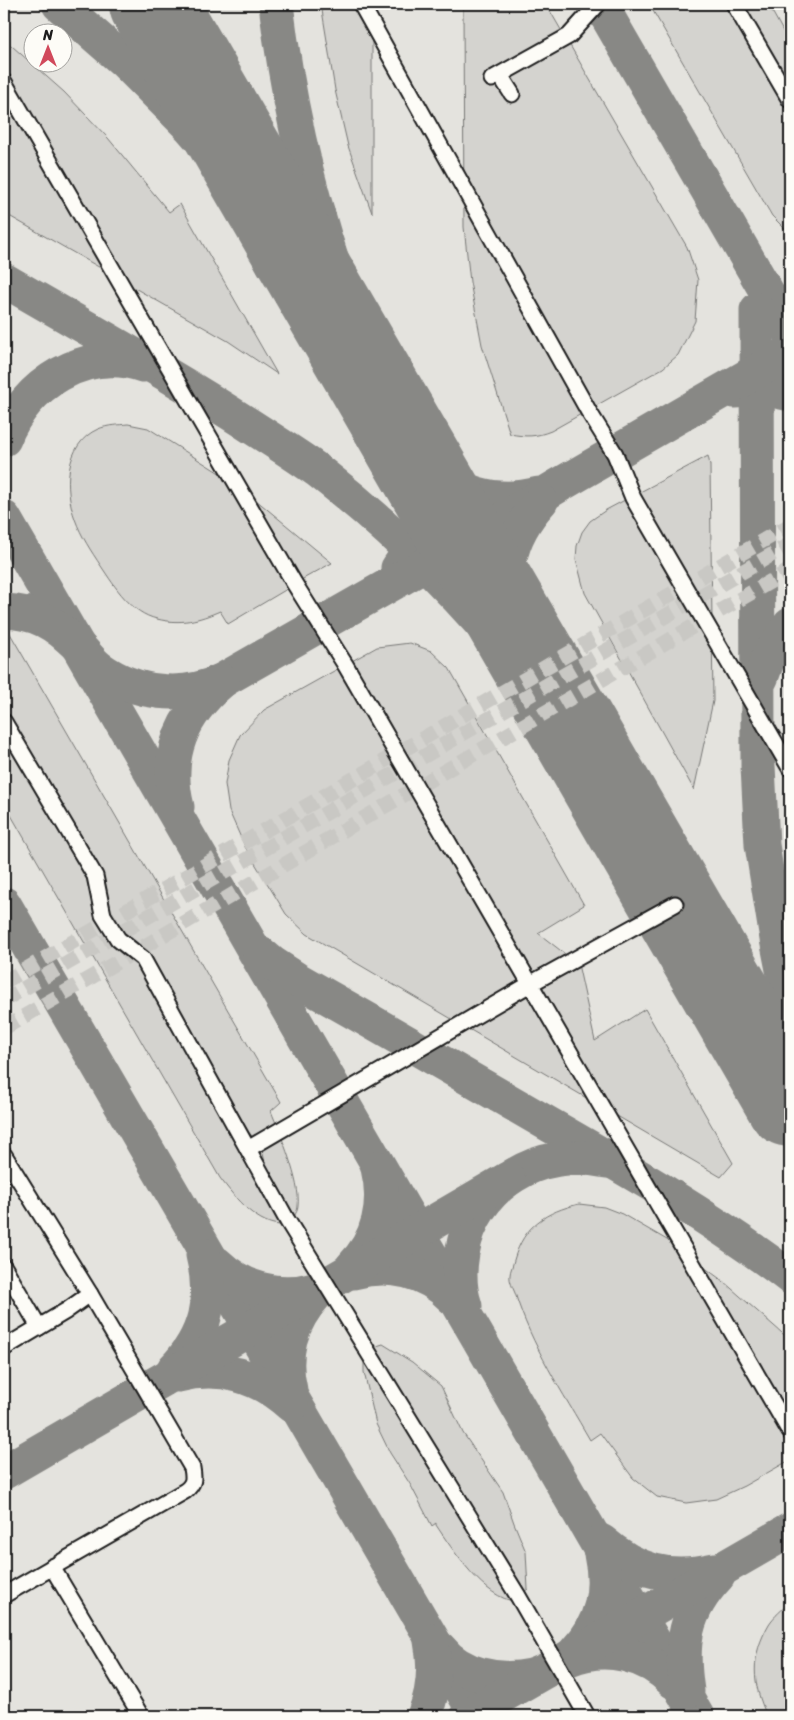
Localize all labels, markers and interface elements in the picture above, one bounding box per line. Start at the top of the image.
north arrow [22,22,72,72]
text: N [42,23,53,48]

